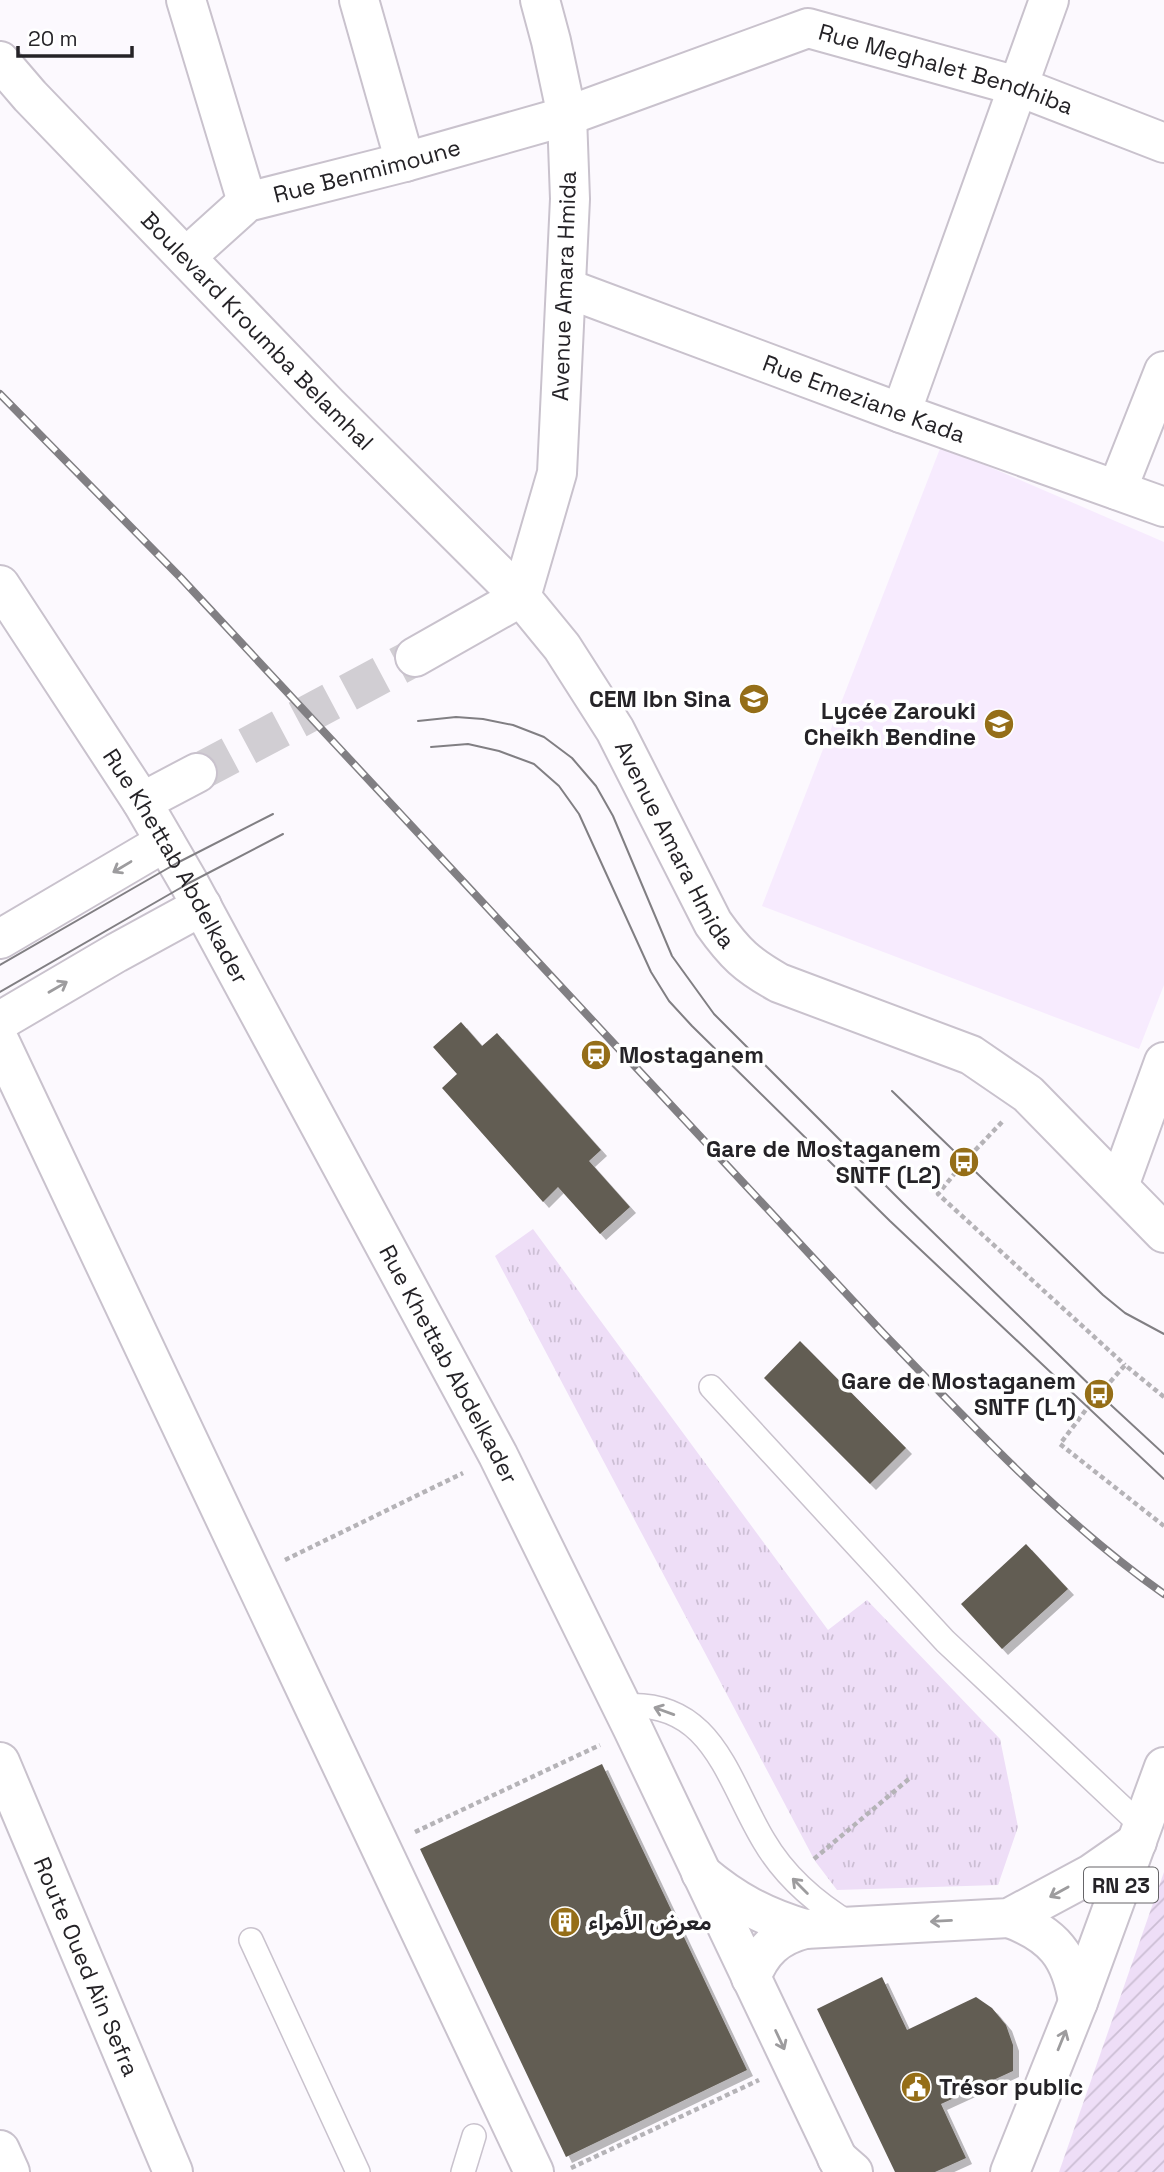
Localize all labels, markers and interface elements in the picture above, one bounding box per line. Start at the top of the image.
scale bar [18,14,131,58]
street label: Rue Meghalet Bendhiba [815,17,1078,121]
text: 20 m [28,25,78,52]
street label: Rue Benmimoune [270,132,464,210]
street label: Avenue Amara Hmida [545,170,583,402]
street label: Boulevard Kroumba Belamhal [135,205,380,457]
street label: Rue Emeziane Kada [759,348,969,450]
school or university icon: CEM Ibn Sina [737,682,771,716]
place label: CEM Ibn Sina [589,684,731,714]
place label: Lycée Zarouki Cheikh Bendine [804,696,976,752]
school or university icon: Lycée Zarouki Cheikh Bendine [982,707,1016,741]
street label: Avenue Amara Hmida [608,736,742,955]
street label: Rue Khettab Abdelkader [96,743,256,989]
one-way arrow [113,860,133,874]
one-way arrow [48,979,68,993]
station icon: Mostaganem [579,1038,613,1072]
place label: Mostaganem [619,1040,764,1070]
place label: Gare de Mostaganem SNTF (L2) [706,1134,941,1190]
bus stop icon: Gare de Mostaganem SNTF (L2) [947,1145,981,1179]
street label: Rue Khettab Abdelkader [372,1240,525,1489]
place label: Gare de Mostaganem SNTF (L1) [841,1366,1076,1422]
bus stop icon: Gare de Mostaganem SNTF (L1) [1082,1377,1116,1411]
one-way arrow [653,1704,675,1716]
street label: Route Oued Ain Sefra [27,1852,146,2081]
road number: RN 23 [1084,1868,1158,1902]
one-way arrow [792,1877,809,1894]
one-way arrow [1049,1886,1070,1899]
building icon: معرض الأمراء [548,1905,582,1939]
place label: معرض الأمراء [588,1907,711,1937]
one-way arrow [930,1915,953,1928]
one-way arrow [774,2029,787,2050]
one-way arrow [1057,2030,1070,2052]
public building icon: Trésor public [899,2070,933,2104]
place label: Trésor public [939,2072,1083,2102]

